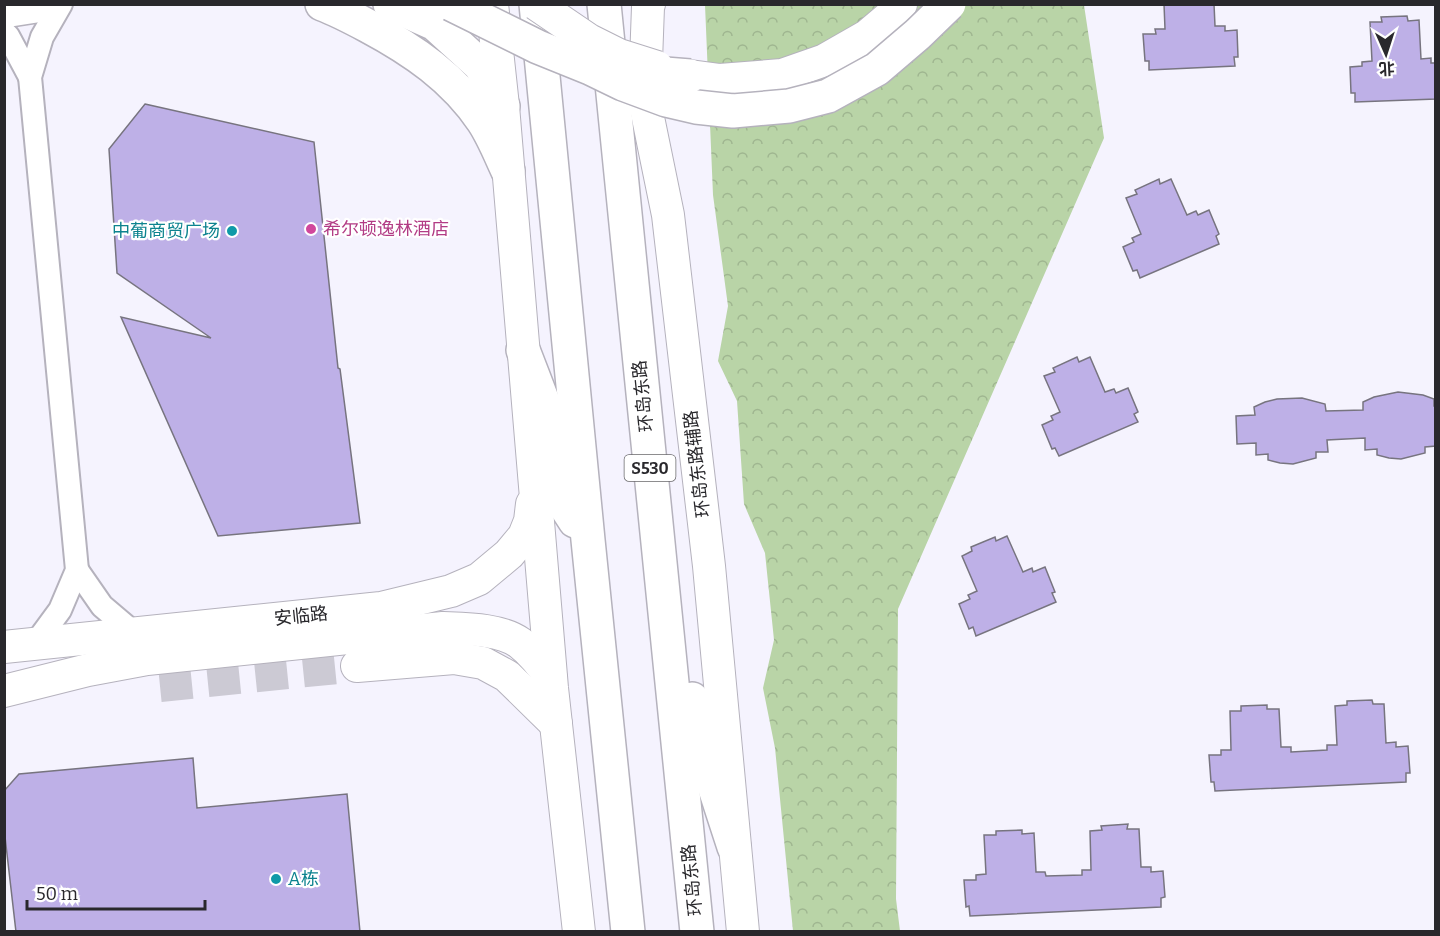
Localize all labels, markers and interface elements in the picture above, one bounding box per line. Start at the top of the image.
north arrow [1356,24,1416,84]
text: 北 [1378,59,1395,78]
place label: 希尔顿逸林酒店 [323,218,449,240]
place label: 中葡商贸广场 [112,220,220,242]
marker: 希尔顿逸林酒店 [304,222,318,236]
marker: 中葡商贸广场 [225,224,239,238]
street label: 环岛东路 [628,359,658,433]
street label: 环岛东路辅路 [680,409,714,519]
road number: S530 [624,455,676,481]
street label: 安临路 [273,602,329,630]
street label: 环岛东路 [677,843,707,917]
place label: A栋 [288,868,319,890]
marker: A栋 [269,872,283,886]
scale bar [27,873,206,911]
text: 50 m [36,883,78,905]

